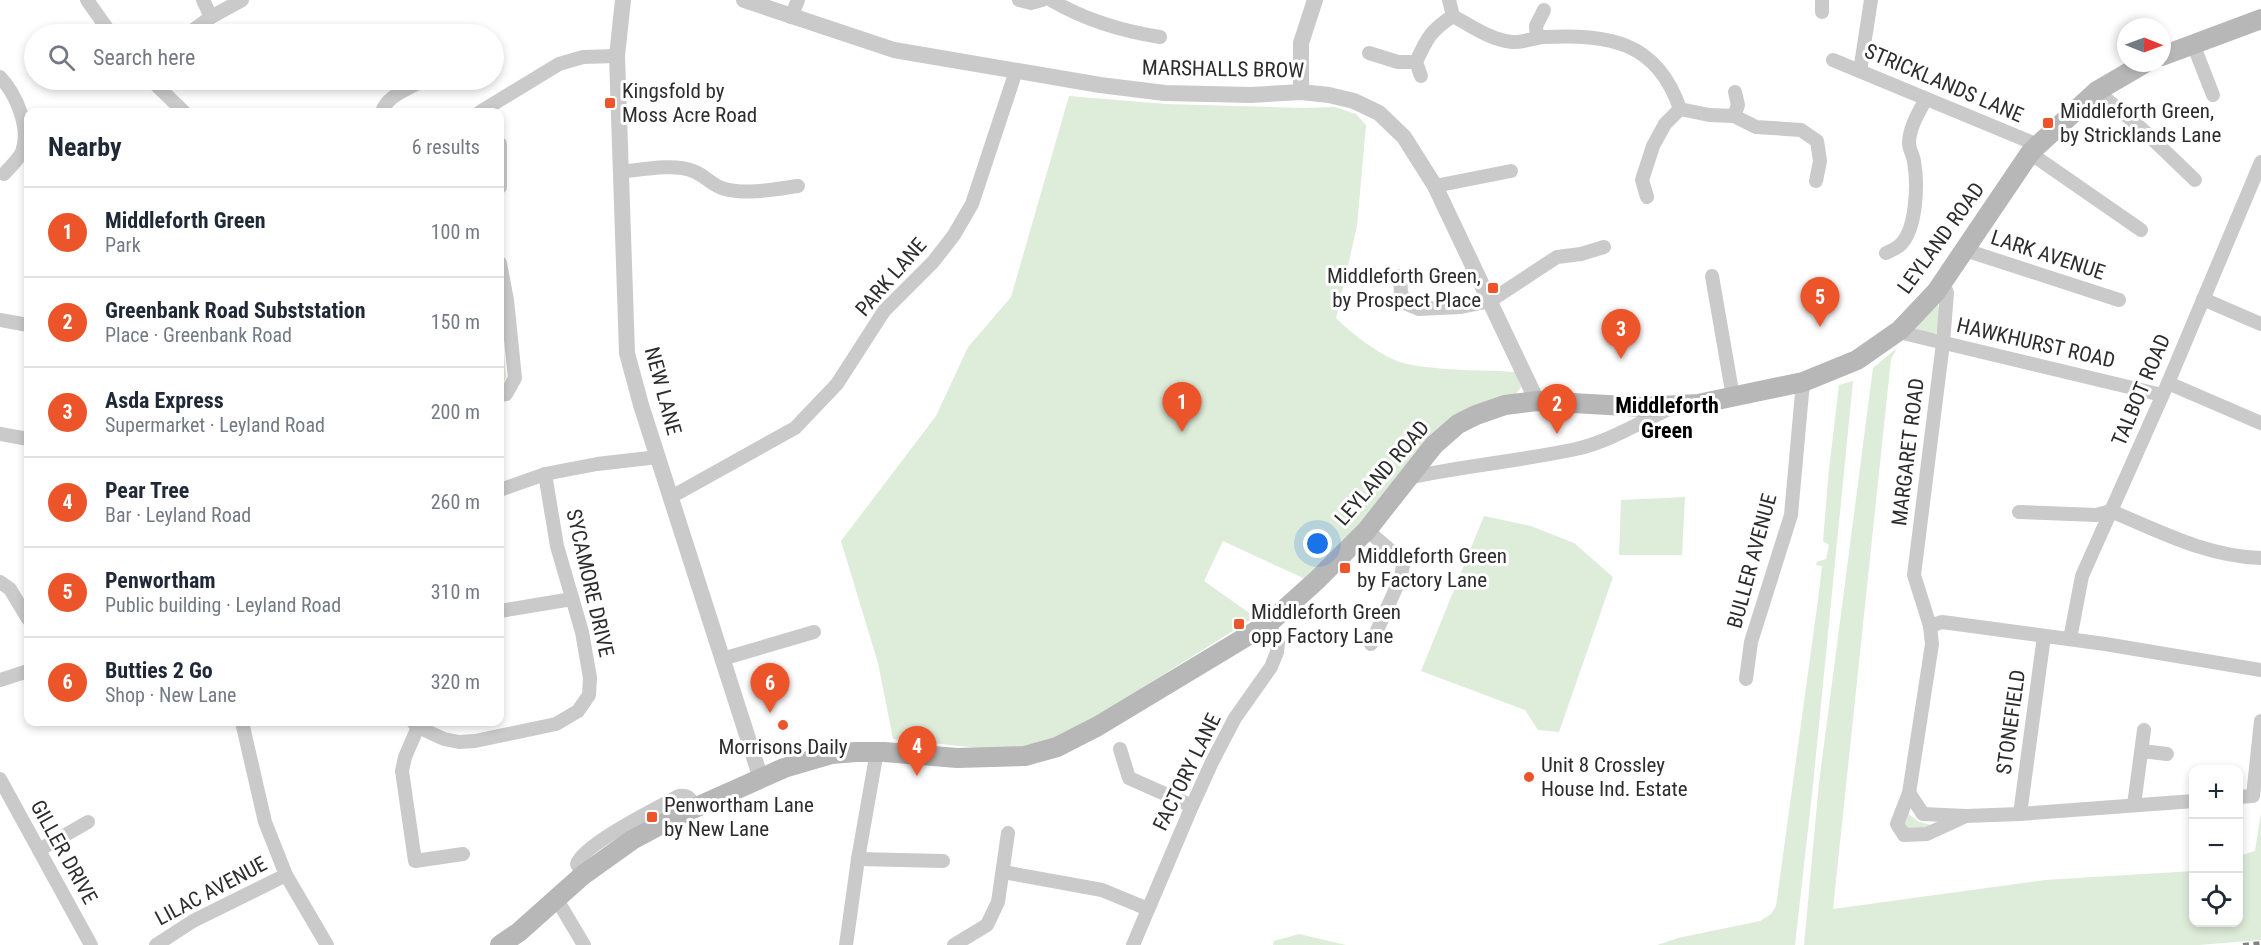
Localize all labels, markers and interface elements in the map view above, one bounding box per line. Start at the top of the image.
north arrow [2117,18,2171,72]
search box [24,24,504,90]
street label: STRICKLANDS LANE [1861,39,2027,127]
icon: search [45,41,78,74]
text: Search here [93,45,195,70]
street label: MARSHALLS BROW [1142,56,1304,82]
place label: Kingsfold by Moss Acre Road [622,79,757,127]
marker: Kingsfold by Moss Acre Road [603,96,617,110]
place label: Middleforth Green, by Stricklands Lane [2060,99,2221,147]
marker: Middleforth Green, by Stricklands Lane [2041,116,2055,130]
text: Nearby [48,132,122,162]
text: 6 results [412,135,480,159]
street label: LEYLAND ROAD [1893,178,1989,298]
text: Middleforth Green [105,208,266,233]
text: 1 [62,220,73,244]
text: 100 m [431,220,480,244]
street label: LARK AVENUE [1988,225,2108,285]
text: Park [105,233,141,257]
street label: PARK LANE [851,233,931,321]
place label: Middleforth Green, by Prospect Place [1327,264,1481,312]
pin: 5 [1800,278,1840,327]
marker: Middleforth Green, by Prospect Place [1486,281,1500,295]
text: Greenbank Road Subststation [105,298,365,323]
text: 2 [62,310,73,334]
text: 150 m [431,310,480,334]
pin: 3 [1602,310,1640,359]
street label: HAWKHURST ROAD [1954,313,2118,373]
text: Place · Greenbank Road [105,323,292,347]
street label: TALBOT ROAD [2107,331,2175,449]
street label: NEW LANE [640,344,686,438]
street label: MARGARET ROAD [1887,377,1929,527]
pin: 1 [1162,382,1202,432]
pin: 2 [1538,384,1576,434]
text: Asda Express [105,388,224,413]
district label: Middleforth Green [1615,393,1719,443]
text: 3 [62,400,73,424]
text: 200 m [431,400,480,424]
text: Supermarket · Leyland Road [105,413,325,437]
street label: LEYLAND ROAD [1330,416,1434,530]
text: Pear Tree [105,478,189,503]
text: 4 [62,490,73,514]
text: 260 m [431,490,480,514]
street label: BULLER AVENUE [1723,491,1781,631]
text: Bar · Leyland Road [105,503,251,527]
street label: SYCAMORE DRIVE [561,507,619,659]
your location [1303,529,1332,558]
place label: Middleforth Green by Factory Lane [1357,544,1507,592]
marker: Middleforth Green by Factory Lane [1338,561,1352,575]
text: Penwortham [105,568,216,593]
text: 5 [62,580,73,604]
text: 310 m [431,580,480,604]
text: Public building · Leyland Road [105,593,341,617]
place label: Middleforth Green opp Factory Lane [1251,600,1401,648]
marker: Middleforth Green opp Factory Lane [1232,617,1246,631]
text: Butties 2 Go [105,658,213,683]
pin: 6 [750,664,790,713]
street label: STONEFIELD [1992,668,2030,776]
text: 6 [62,670,73,694]
text: 320 m [431,670,480,694]
text: Shop · New Lane [105,683,237,707]
street label: FACTORY LANE [1148,709,1226,835]
marker: Morrisons Daily [776,718,790,732]
pin: 4 [898,726,936,776]
place label: Morrisons Daily [718,735,848,759]
place label: Unit 8 Crossley House Ind. Estate [1541,753,1688,801]
map controls [2189,765,2243,927]
button: + [2189,765,2243,819]
marker: Unit 8 Crossley House Ind. Estate [1522,770,1536,784]
place label: Penwortham Lane by New Lane [664,793,814,841]
street label: GILLER DRIVE [26,796,102,908]
marker: Penwortham Lane by New Lane [645,810,659,824]
button: − [2189,819,2243,873]
street label: LILAC AVENUE [151,852,271,930]
button: locate [2189,873,2243,927]

